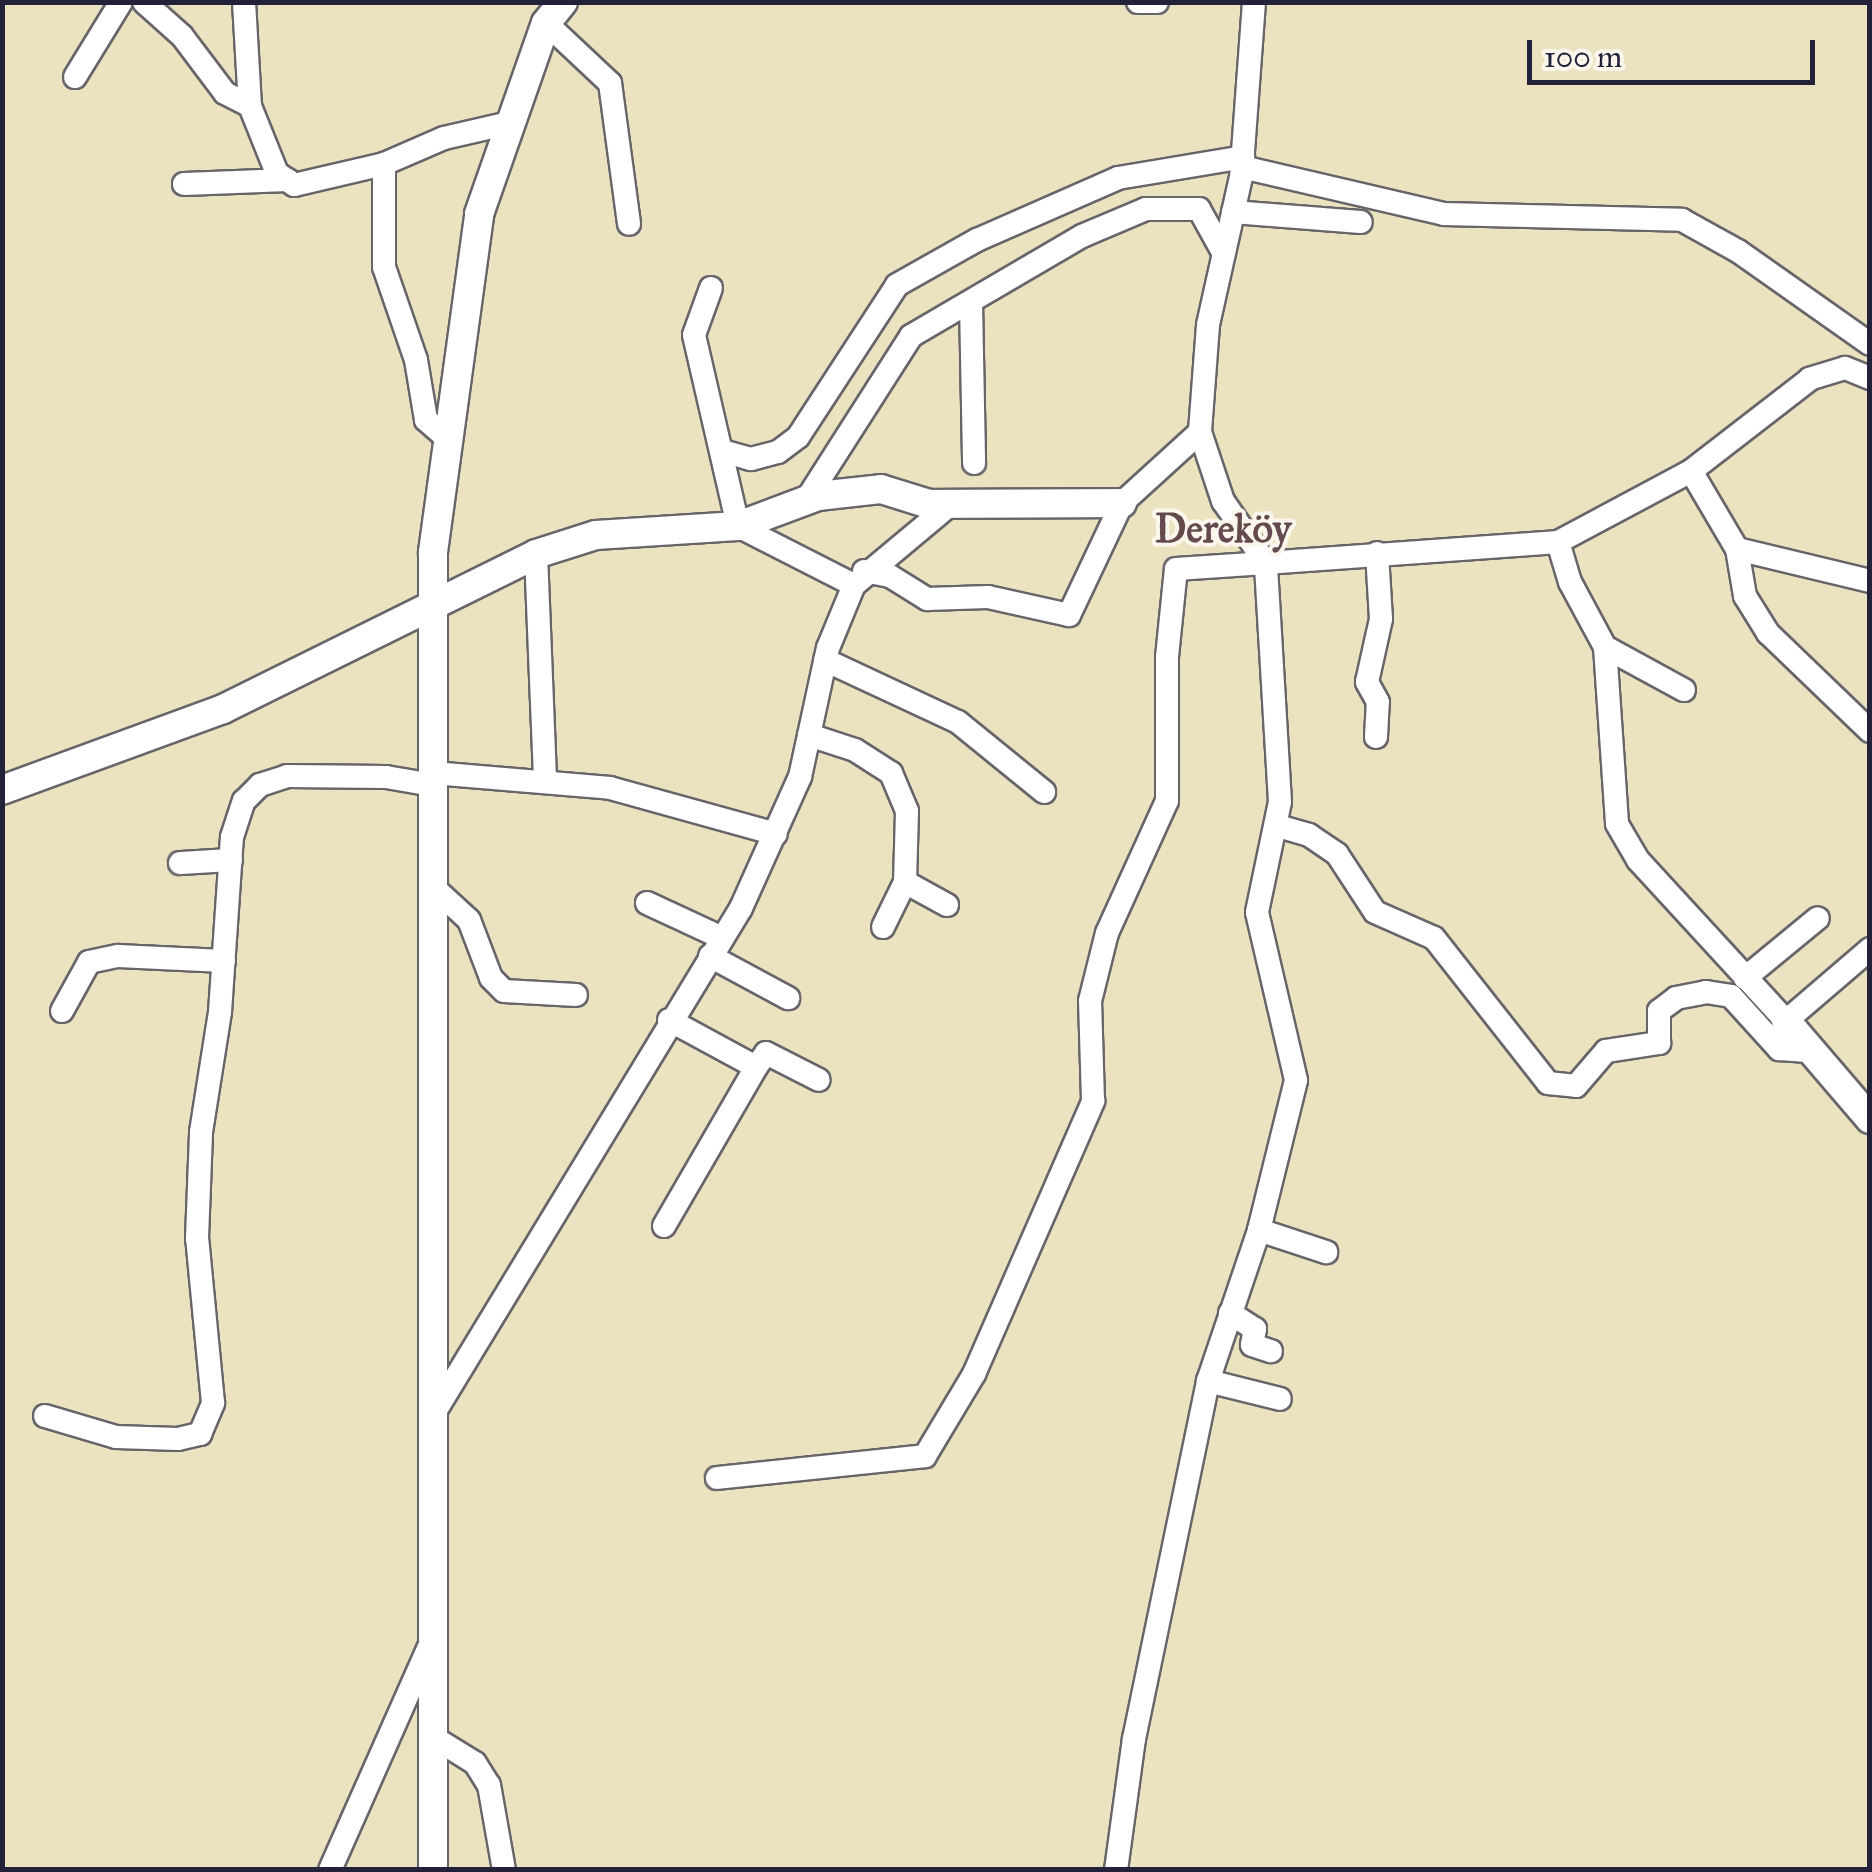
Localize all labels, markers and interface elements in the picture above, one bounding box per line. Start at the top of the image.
scale bar [1532,20,1820,82]
text: 100 m [1544,39,1622,75]
district label: Dereköy [1155,505,1291,553]

